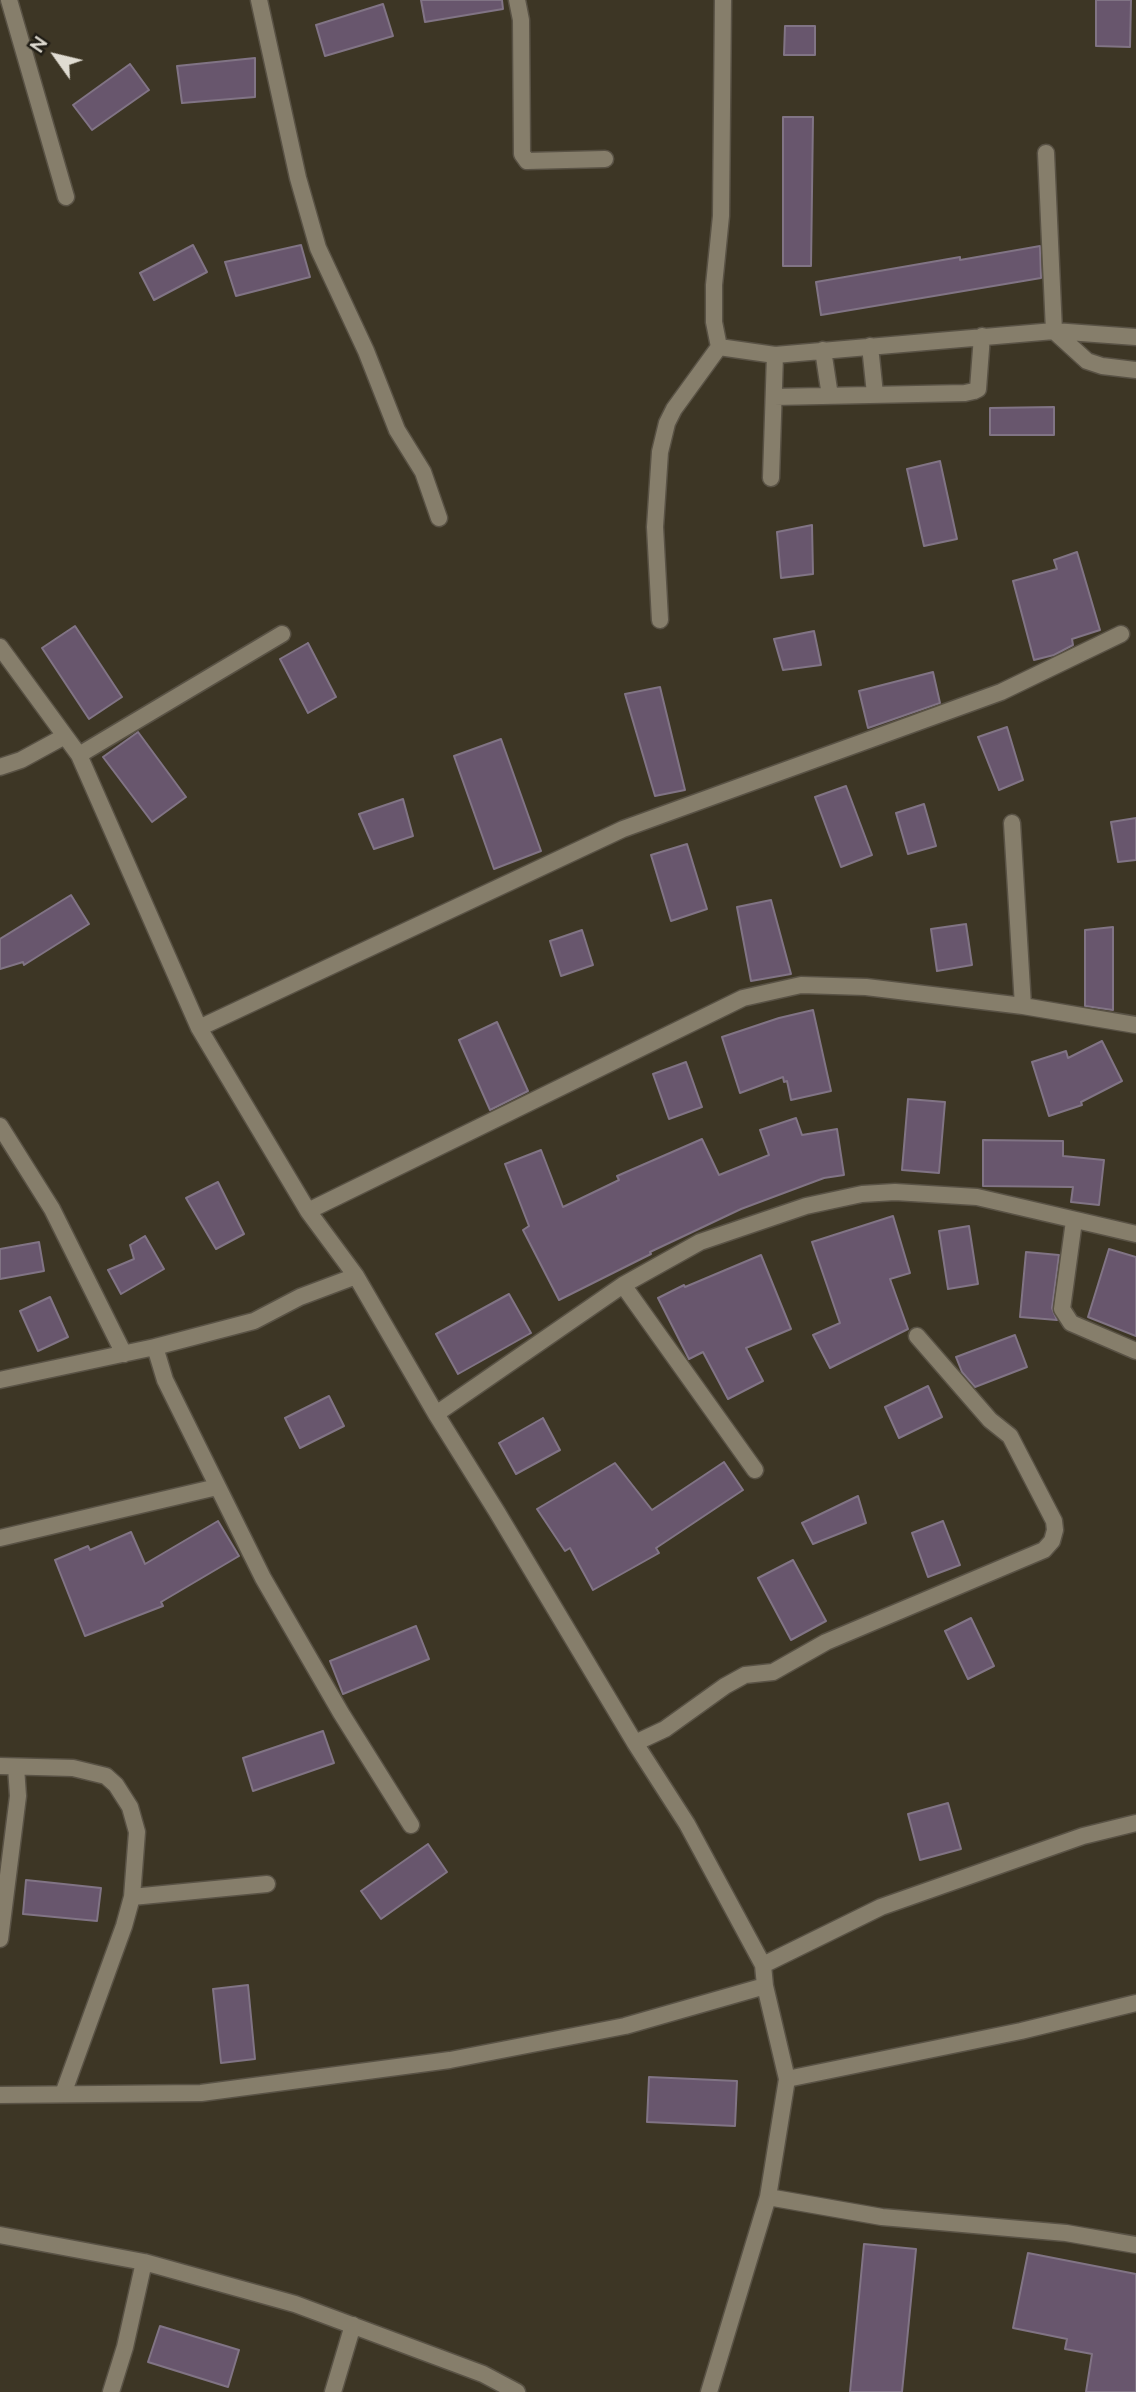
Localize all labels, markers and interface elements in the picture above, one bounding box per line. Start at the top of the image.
north arrow [21,21,91,91]
text: N [25,32,53,57]

